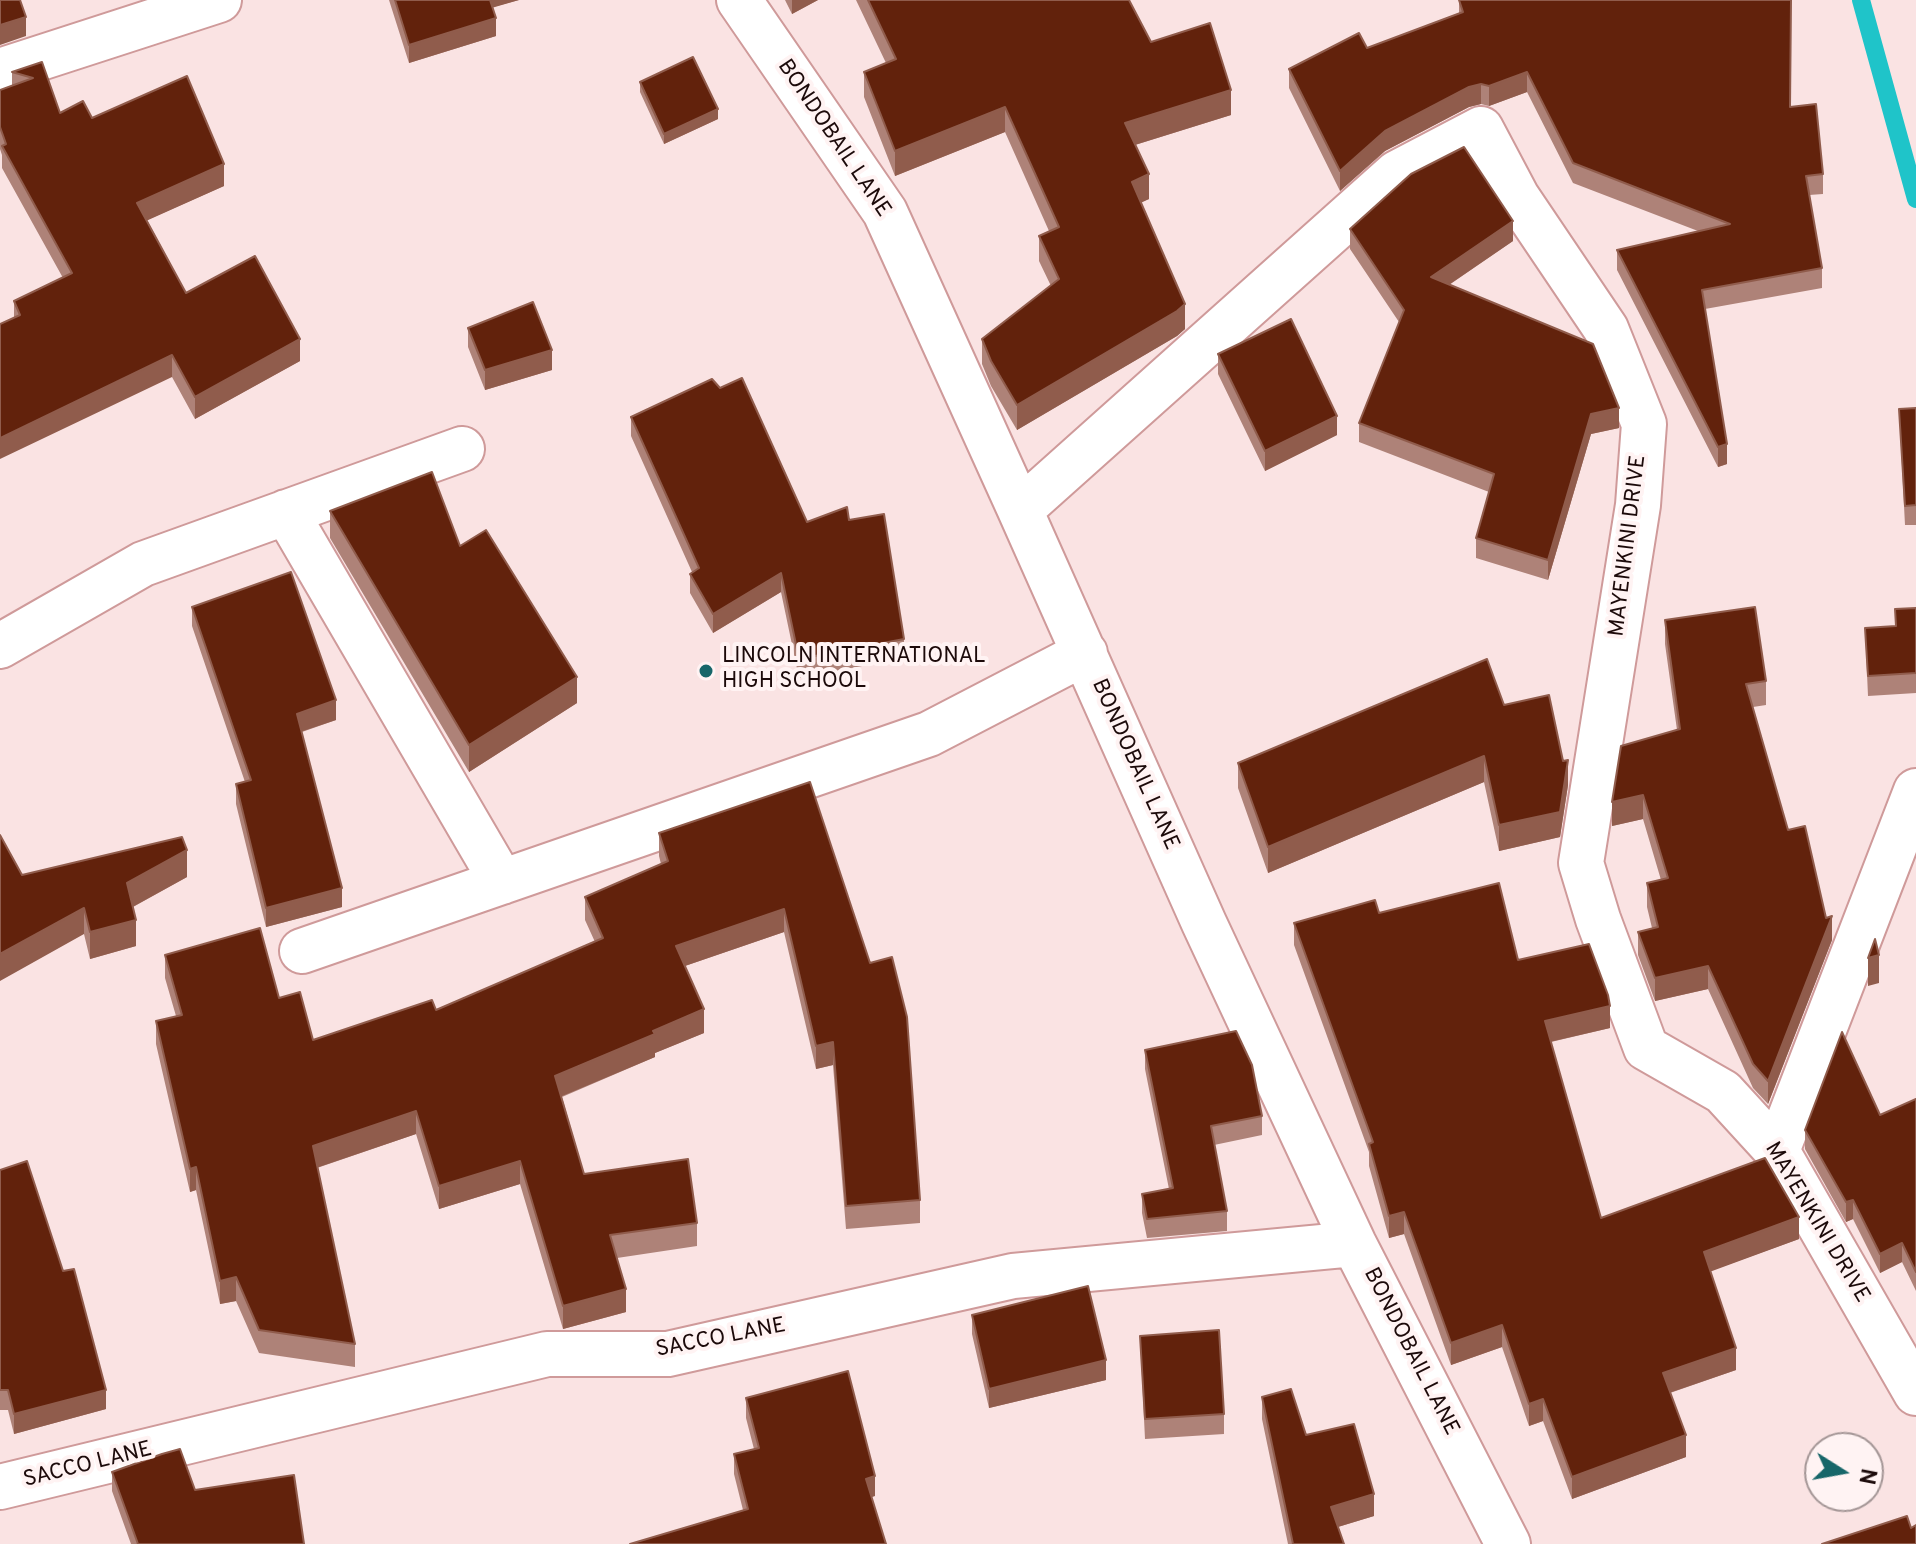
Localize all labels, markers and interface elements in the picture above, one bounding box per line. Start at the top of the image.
street label: BONDOBAIL LANE [770,55,896,223]
street label: MAYENKINI DRIVE [1605,454,1653,638]
place label: LINCOLN INTERNATIONAL HIGH SCHOOL [722,645,985,696]
marker: LINCOLN INTERNATIONAL HIGH SCHOOL [697,662,715,680]
street label: BONDOBAIL LANE [1084,675,1184,855]
street label: MAYENKINI DRIVE [1758,1138,1874,1308]
street label: BONDOBAIL LANE [1356,1264,1464,1440]
street label: SACCO LANE [654,1314,788,1364]
north arrow [1804,1432,1884,1512]
street label: SACCO LANE [21,1437,155,1495]
text: N [1851,1466,1881,1487]

